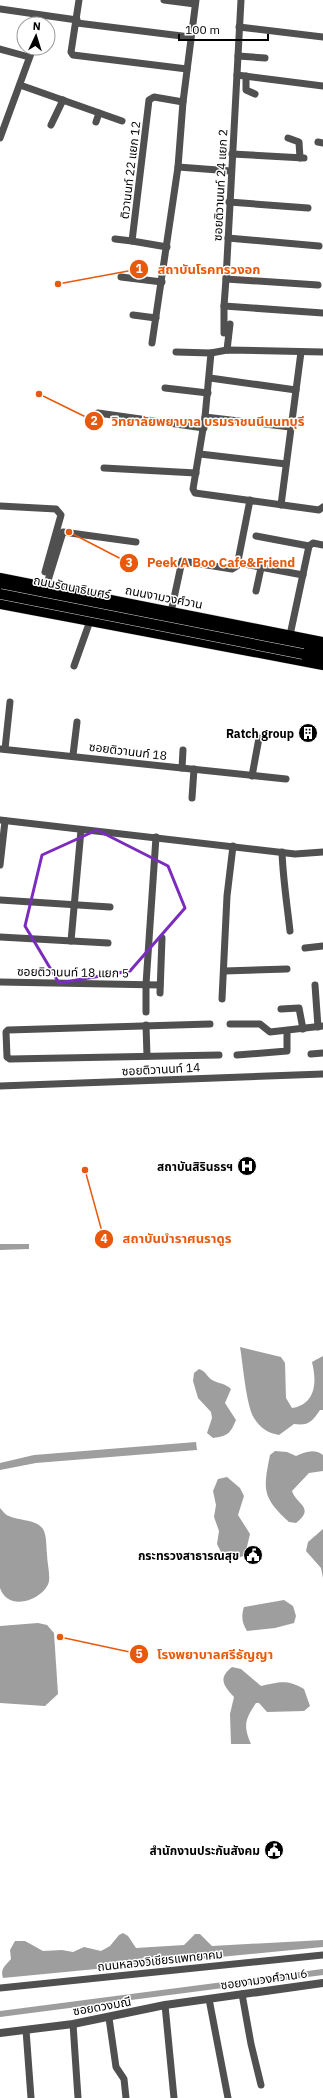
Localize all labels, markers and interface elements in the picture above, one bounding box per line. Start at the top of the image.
north arrow [16,16,56,56]
scale bar [179,16,268,42]
text: N [32,19,41,33]
text: 100 m [185,22,220,37]
street label: ติวานนท์ 22 แยก 12 [117,120,143,220]
street label: ซอยติวานนท์ 24 แยก 2 [210,129,230,241]
callout: สถาบันโรคทรวงอก [129,257,268,282]
text: 1 [135,261,143,276]
text: สถาบันโรคทรวงอก [158,261,260,278]
callout: วิทยาลัยพยาบาล บรมราชนนีนนทบุรี [84,409,313,434]
text: 2 [90,413,98,428]
text: วิทยาลัยพยาบาล บรมราชนนีนนทบุรี [111,413,305,430]
callout: Peek A Boo Cafe&Friend [119,550,303,575]
text: Peek A Boo Cafe&Friend [147,554,295,571]
text: 3 [125,555,133,570]
street label: ถนนรัตนาธิเบศร์ [32,572,112,602]
street label: ถนนงามวงศ์วาน [124,582,204,612]
building icon: Ratch group [297,722,319,744]
place label: Ratch group [226,726,294,741]
street label: ซอยติวานนท์ 18 [88,739,168,763]
street label: ซอยติวานนท์ 18 แยก 5 [17,964,129,980]
street label: ซอยติวานนท์ 14 [121,1059,201,1079]
hospital icon: สถาบันสิรินธรฯ [236,1155,258,1177]
place label: สถาบันสิรินธรฯ [157,1159,233,1174]
callout: สถาบันบำราศนราดูร [94,1226,239,1251]
text: สถาบันบำราศนราดูร [123,1230,232,1247]
text: 4 [100,1231,108,1246]
public building icon: กระทรวงสาธารณสุข [242,1544,264,1566]
place label: กระทรวงสาธารณสุข [138,1548,239,1563]
callout: โรงพยาบาลศรีธัญญา [129,1641,281,1666]
text: 5 [135,1646,143,1661]
text: โรงพยาบาลศรีธัญญา [157,1646,273,1663]
public building icon: สำนักงานประกันสังคม [263,1839,285,1861]
place label: สำนักงานประกันสังคม [150,1843,260,1858]
street label: ถนนหลวงวิเชียรแพทยาคม [97,1946,223,1974]
street label: ซอยงามวงศ์วาน 6 [220,1965,308,1993]
street label: ซอยดวงมณี [72,1994,132,2018]

